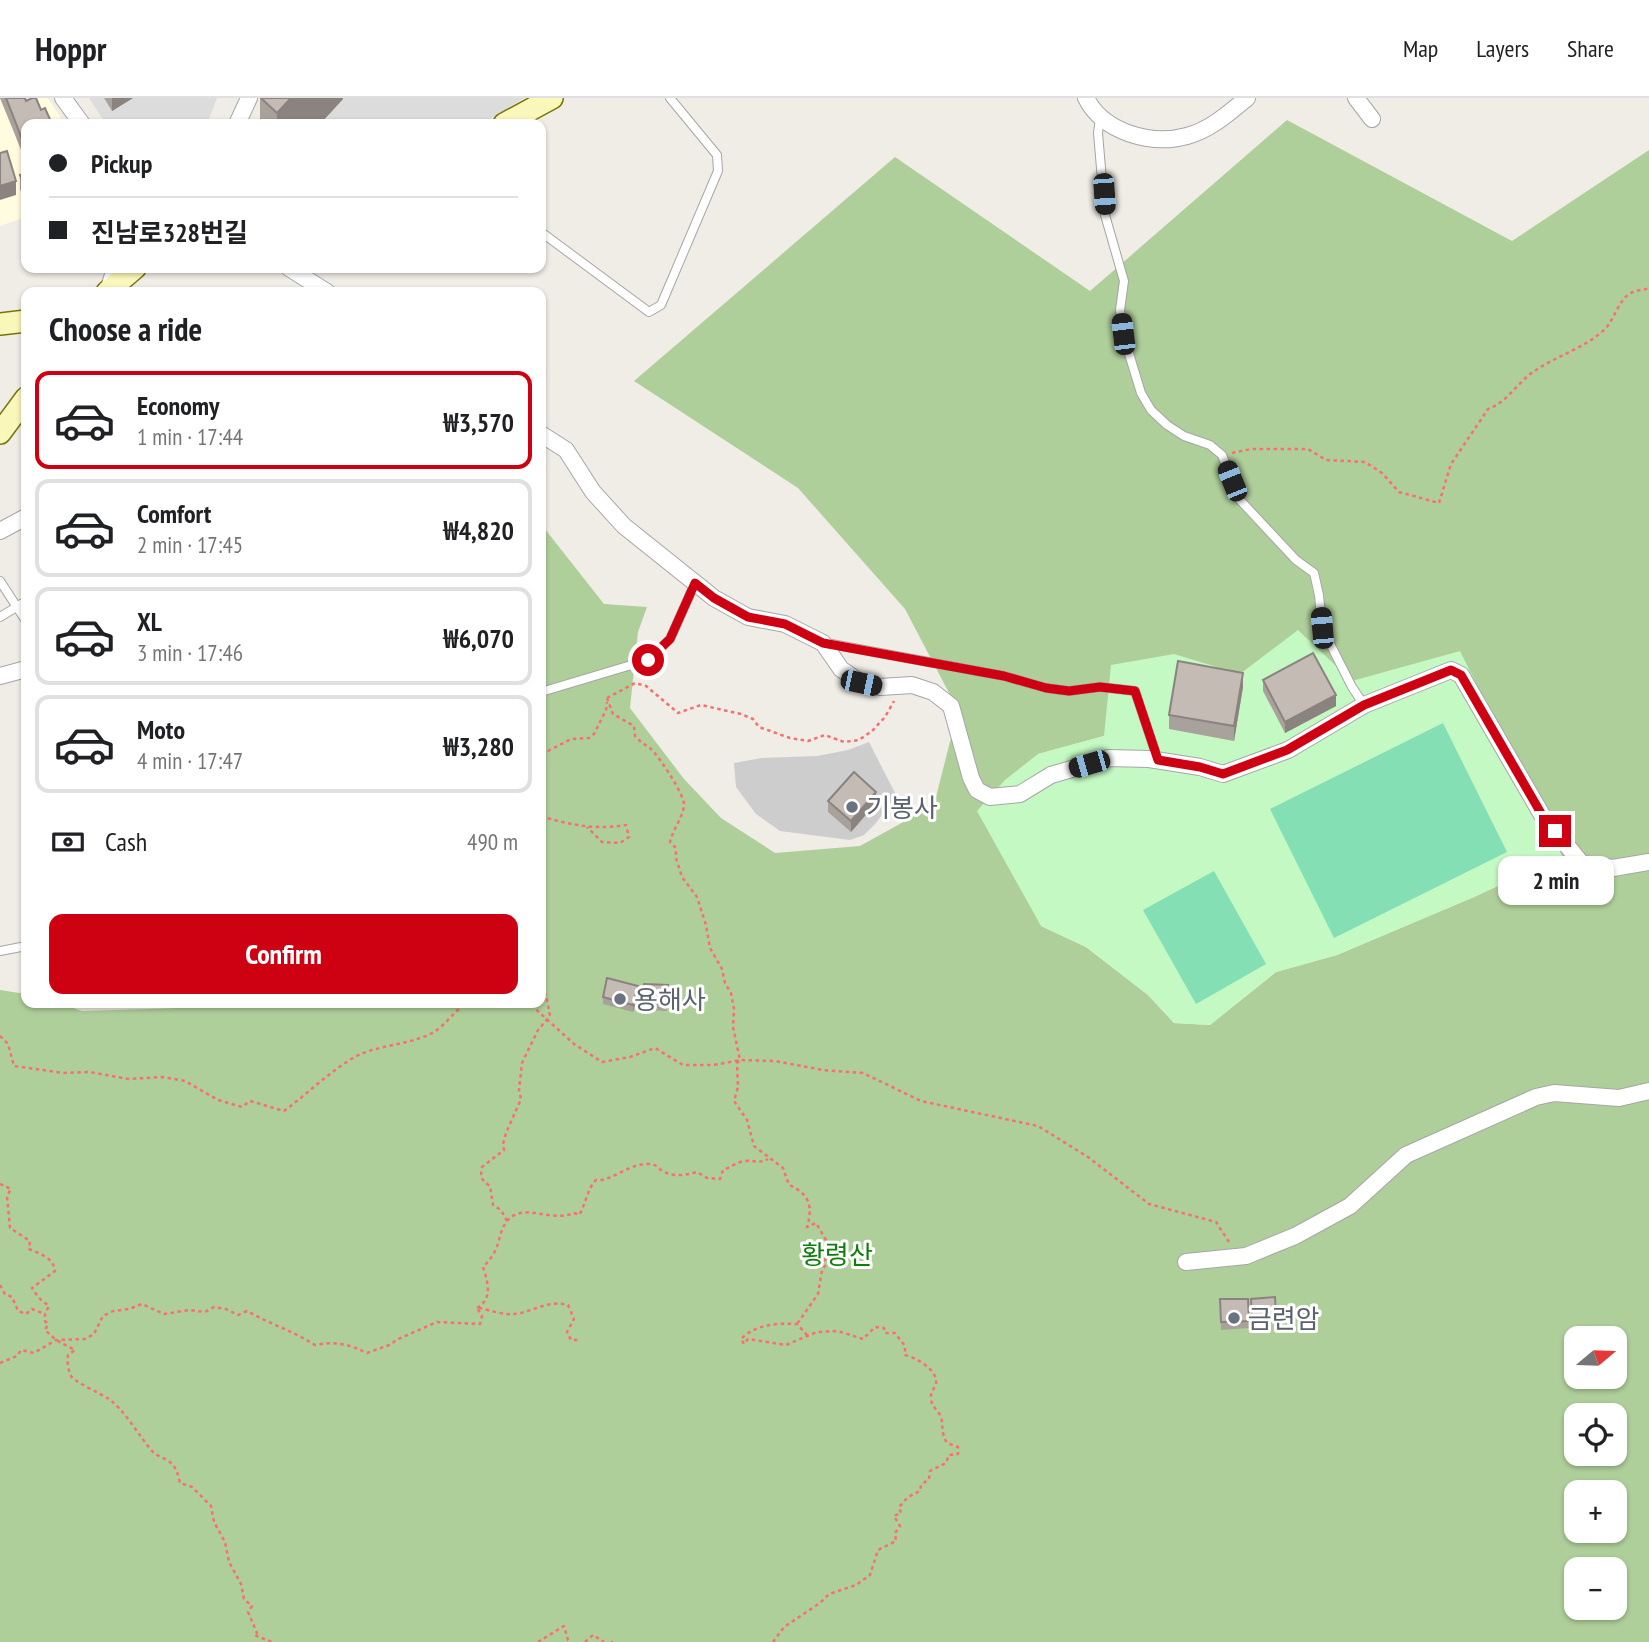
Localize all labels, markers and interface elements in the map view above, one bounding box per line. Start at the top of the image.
text: Hoppr [35,27,106,70]
text: Map [1403,33,1438,64]
text: Layers [1476,33,1529,64]
text: Share [1567,33,1614,64]
text: Pickup [91,147,152,180]
car [1093,172,1116,216]
text: 진남로328번길 [91,216,248,249]
text: Choose a ride [49,308,202,350]
car [1111,312,1136,356]
icon: car [53,389,116,452]
text: Economy [137,389,219,422]
text: ₩3,570 [443,406,514,439]
text: 1 min · 17:44 [137,422,243,451]
car [1215,458,1250,504]
icon: car [53,497,116,560]
text: Comfort [137,497,211,530]
text: ₩4,820 [443,514,514,547]
text: 2 min · 17:45 [137,530,243,559]
icon: car [53,605,116,668]
text: XL [137,605,162,638]
car [1310,606,1335,650]
text: ₩6,070 [443,622,514,655]
text: 3 min · 17:46 [137,638,243,667]
route start [632,644,664,676]
car [839,668,884,698]
icon: car [53,713,116,776]
text: Moto [137,713,185,746]
text: ₩3,280 [443,730,514,763]
text: 4 min · 17:47 [137,746,243,775]
car [1066,748,1113,780]
place label: 기봉사 [866,791,938,824]
marker: 기봉사 [844,799,860,815]
route end [1539,815,1571,847]
icon: cash [49,823,87,861]
text: Cash [105,825,147,858]
text: 490 m [467,827,518,856]
callout: 2 min [1497,856,1613,904]
text: 2 min [1533,866,1579,895]
button: Confirm [49,914,518,994]
place label: 용해사 [634,983,706,1016]
marker: 용해사 [612,991,628,1007]
park label: 황령산 [801,1238,873,1271]
place label: 금련암 [1248,1302,1320,1335]
marker: 금련암 [1226,1310,1242,1326]
north arrow [1564,1326,1628,1390]
map controls [1564,1326,1627,1620]
button: locate [1564,1403,1627,1466]
button: + [1564,1480,1627,1543]
button: − [1564,1557,1627,1620]

